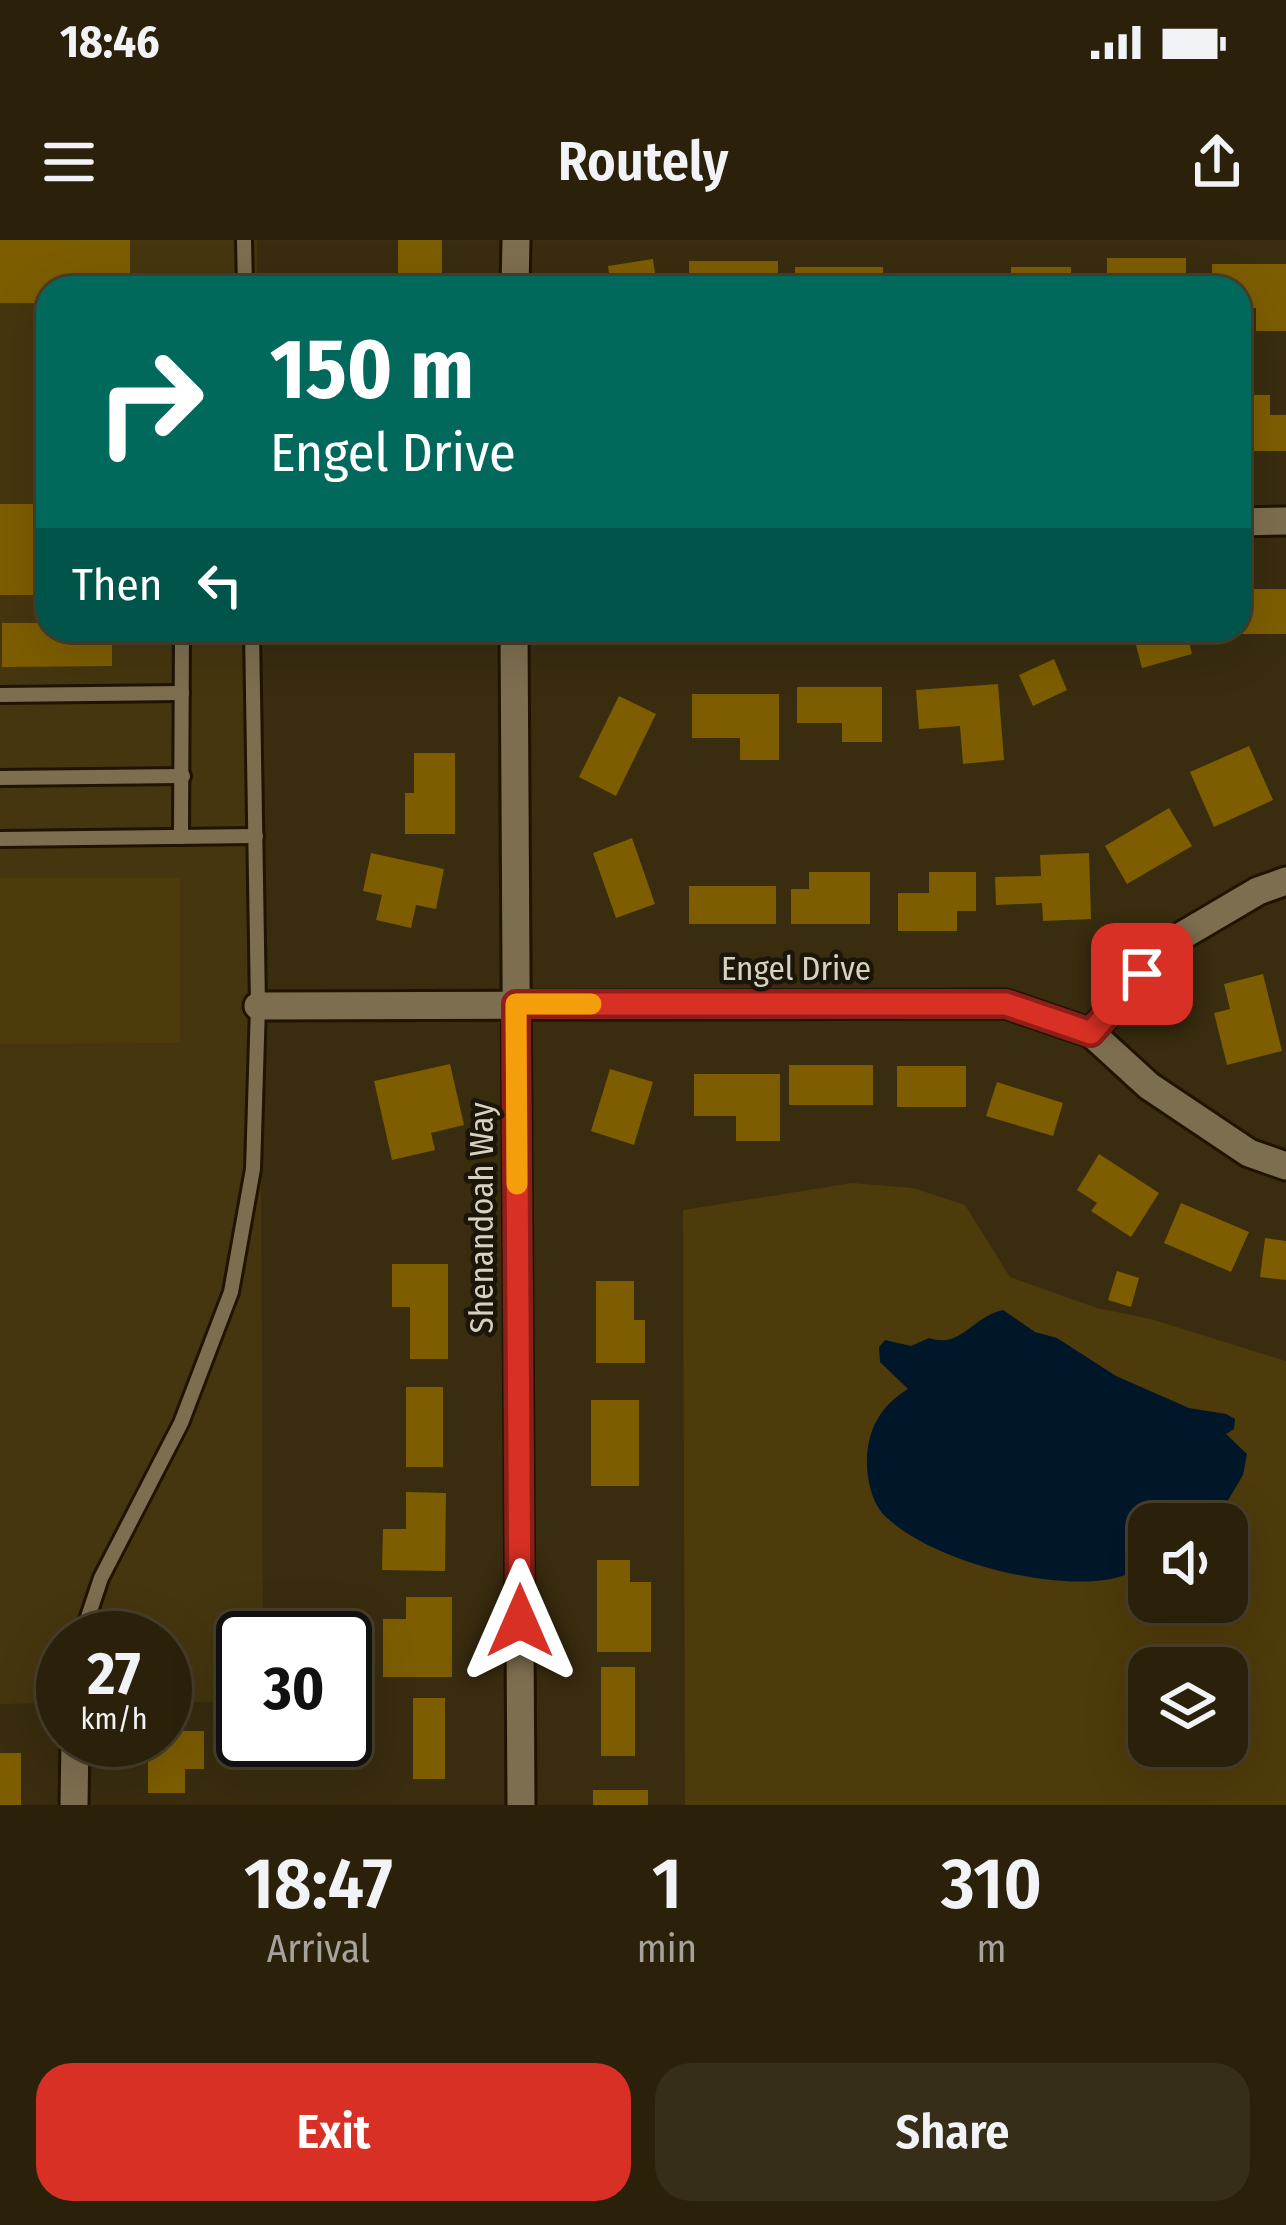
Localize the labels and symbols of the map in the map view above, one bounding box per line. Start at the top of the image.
pin [1091,923,1193,1025]
street label: Engel Drive [721,949,871,989]
street label: Shenandoah Way [462,1102,502,1334]
position arrow [457,1558,583,1684]
speed limit sign: 30 [216,1611,372,1767]

